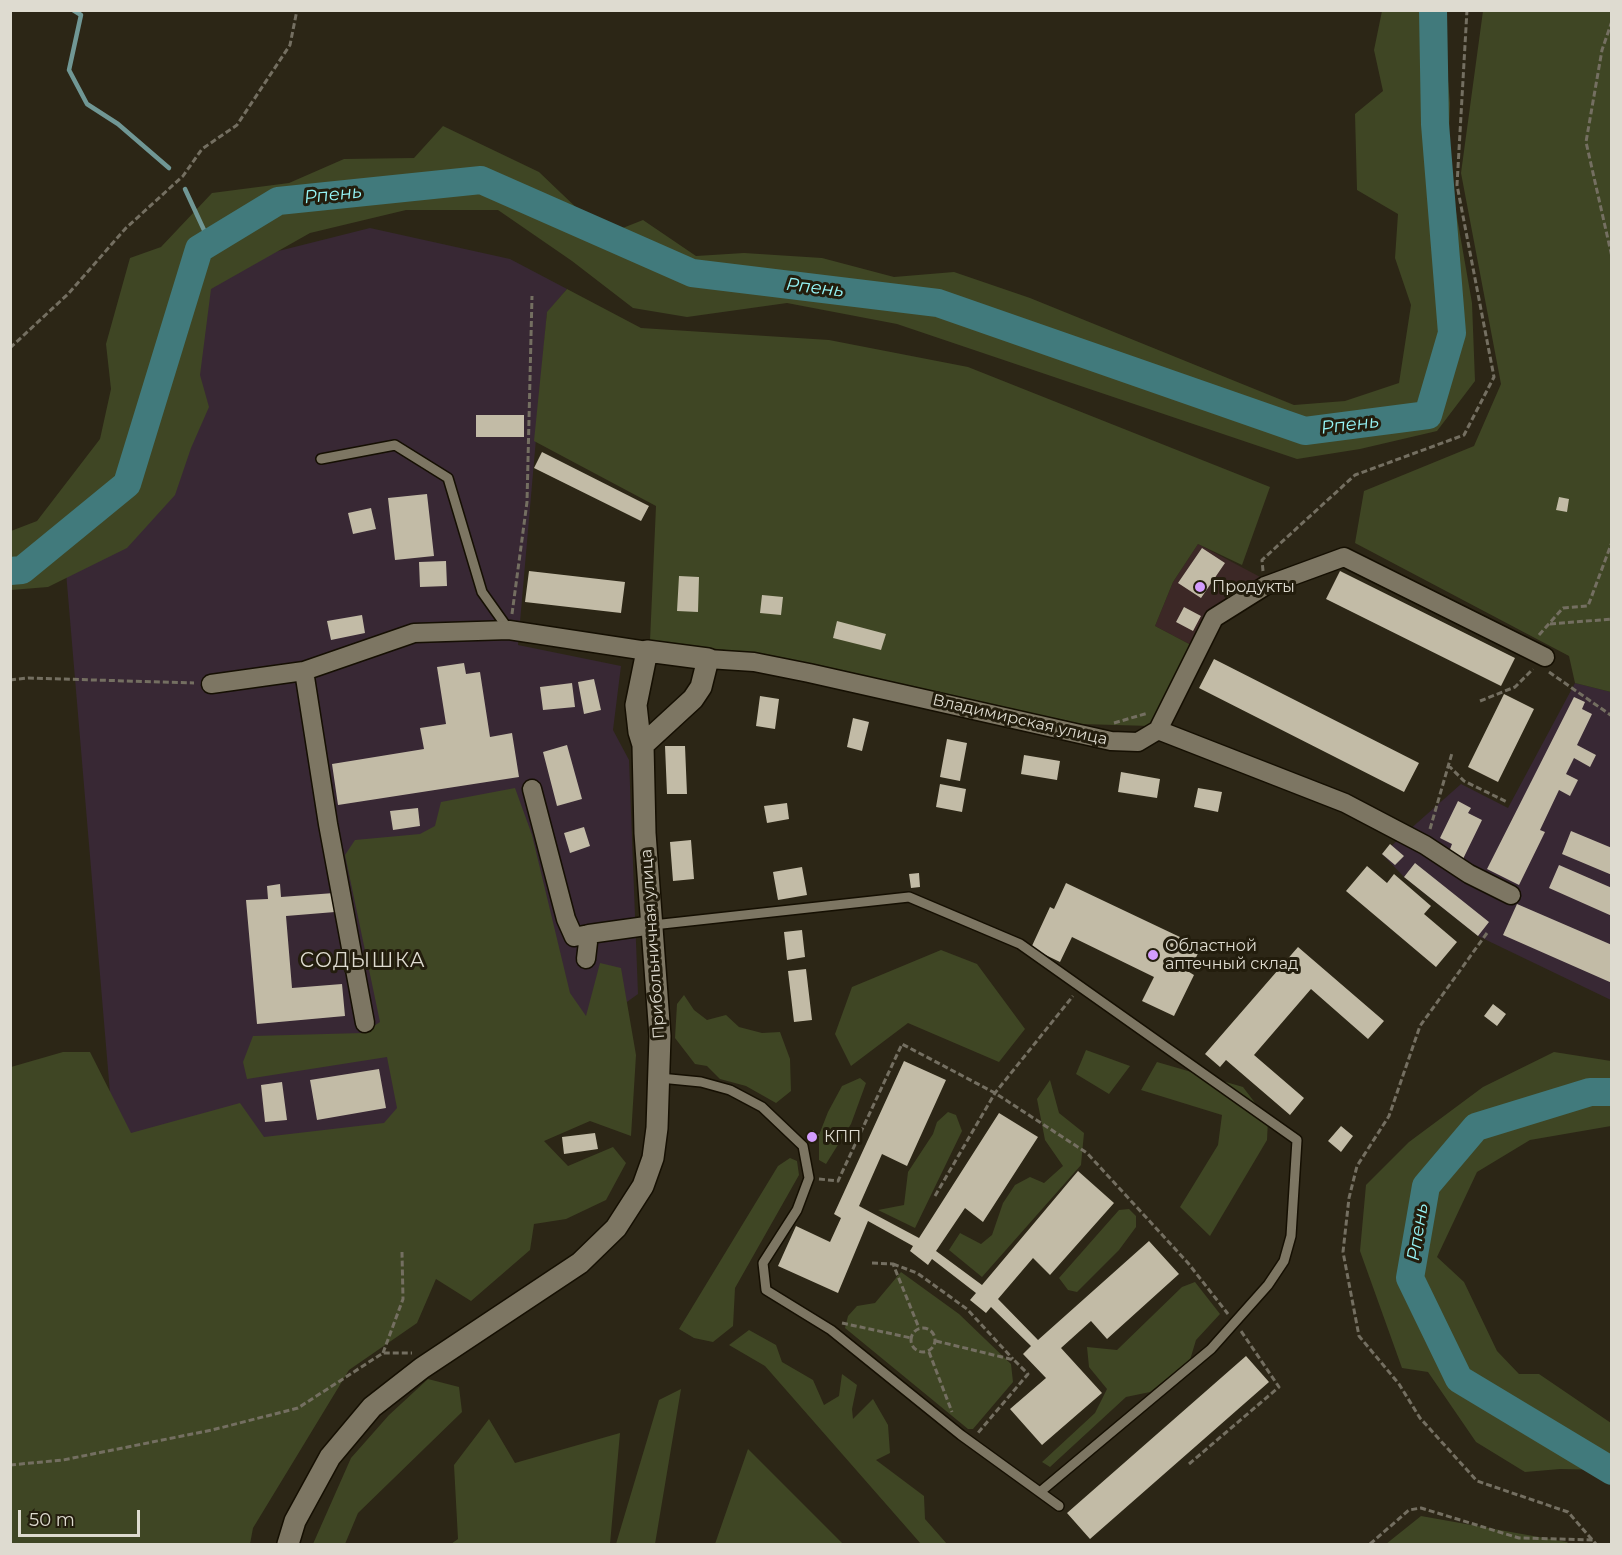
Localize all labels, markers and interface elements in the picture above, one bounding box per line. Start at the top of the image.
water label: Рпень [303,181,363,209]
water label: Рпень [785,274,845,302]
water label: Рпень [1320,411,1380,439]
place label: Продукты [1212,577,1295,597]
marker: Продукты [1193,580,1207,594]
street label: Владимирская улица [931,691,1109,749]
street label: Прибольничная улица [637,848,669,1040]
place label: Областной аптечный склад [1165,936,1298,974]
marker: Областной аптечный склад [1146,948,1160,962]
district label: СОДЫШКА [300,949,426,973]
place label: КПП [824,1127,861,1147]
marker: КПП [805,1130,819,1144]
water label: Рпень [1403,1202,1433,1262]
scale bar [21,1498,142,1536]
text: 50 m [29,1509,75,1531]

